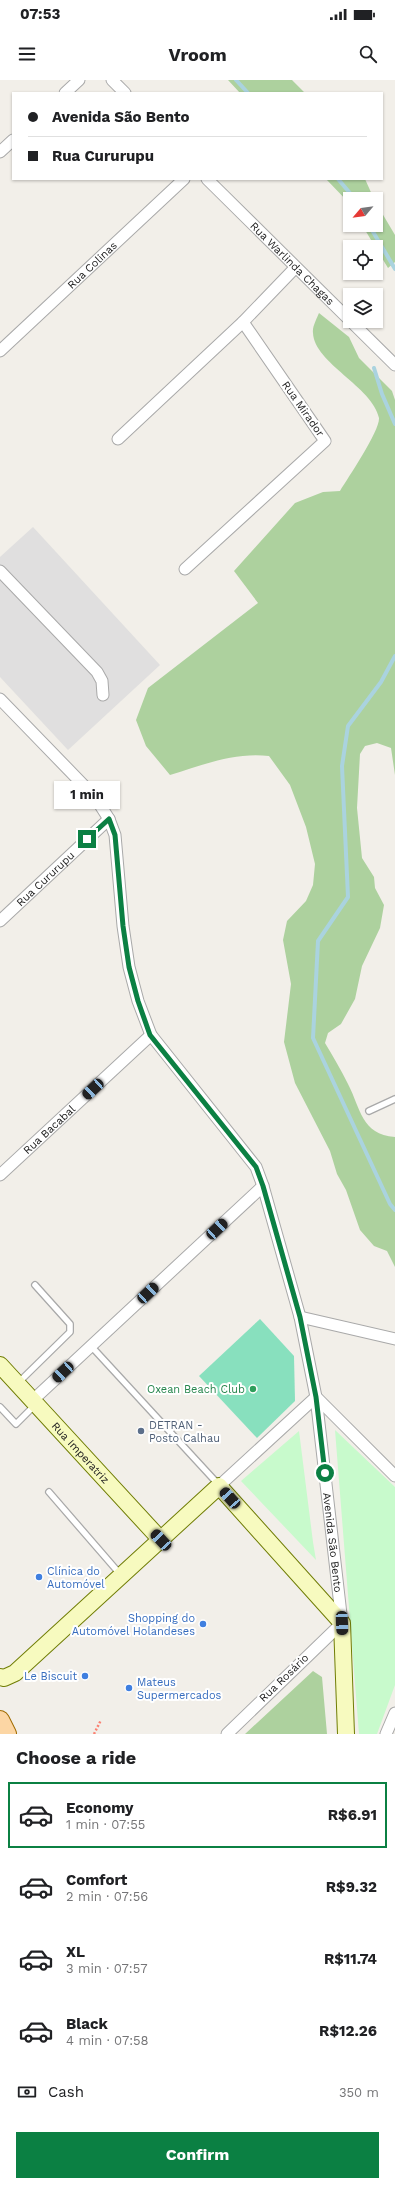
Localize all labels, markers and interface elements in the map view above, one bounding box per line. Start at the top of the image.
text: 07:53 [20,5,60,23]
icon: menu [16,43,38,65]
icon: search [357,43,379,65]
text: Vroom [168,44,227,65]
text: Avenida São Bento [52,108,190,126]
text: Rua Cururupu [52,147,154,165]
north arrow [343,192,383,232]
map controls [343,192,383,328]
street label: Rua Warlinda Chagas [248,219,337,308]
street label: Rua Colinas [65,239,120,291]
button: locate [343,240,383,280]
button: layers [343,288,383,328]
street label: Rua Mirador [279,379,327,440]
callout: 1 min [54,781,120,809]
text: 1 min [70,787,104,802]
route end [78,830,96,848]
street label: Rua Cururupu [14,848,77,909]
car [80,1076,106,1102]
street label: Rua Bacabal [20,1102,78,1157]
car [204,1216,230,1242]
car [135,1280,161,1306]
car [50,1359,76,1385]
place label: Oxean Beach Club [147,1383,245,1396]
marker: Oxean Beach Club [248,1384,258,1394]
street label: Rua Imperatriz [49,1419,112,1486]
place label: DETRAN - Posto Calhau [149,1419,220,1445]
marker: DETRAN - Posto Calhau [136,1426,146,1436]
route start [316,1464,334,1482]
car [218,1485,242,1511]
street label: Avenida São Bento [321,1492,345,1593]
car [148,1527,174,1553]
place label: Clínica do Automóvel [47,1565,105,1591]
marker: Clínica do Automóvel [34,1572,44,1582]
car [336,1611,348,1635]
place label: Shopping do Automóvel Holandeses [72,1612,195,1638]
marker: Shopping do Automóvel Holandeses [198,1619,208,1629]
street label: Rua Rosário [257,1651,311,1705]
place label: Le Biscuit [24,1670,77,1683]
marker: Le Biscuit [80,1671,90,1681]
place label: Mateus Supermercados [137,1676,222,1702]
marker: Mateus Supermercados [124,1683,134,1693]
text: Choose a ride [16,1747,136,1768]
icon: car [18,1797,54,1833]
text: Economy [66,1799,133,1817]
text: R$6.91 [328,1806,377,1824]
text: 1 min · 07:55 [66,1817,145,1832]
icon: car [18,1869,54,1905]
text: Comfort [66,1871,127,1889]
text: R$9.32 [326,1878,377,1896]
text: 2 min · 07:56 [66,1889,148,1904]
icon: car [18,1941,54,1977]
text: XL [66,1943,85,1961]
text: R$11.74 [324,1950,377,1968]
text: 3 min · 07:57 [66,1961,148,1976]
icon: car [18,2013,54,2049]
text: Black [66,2015,108,2033]
text: R$12.26 [319,2022,377,2040]
text: 4 min · 07:58 [66,2033,149,2048]
icon: cash [16,2081,38,2103]
text: Cash [48,2083,84,2101]
text: 350 m [339,2085,379,2100]
button: Confirm [16,2132,379,2178]

